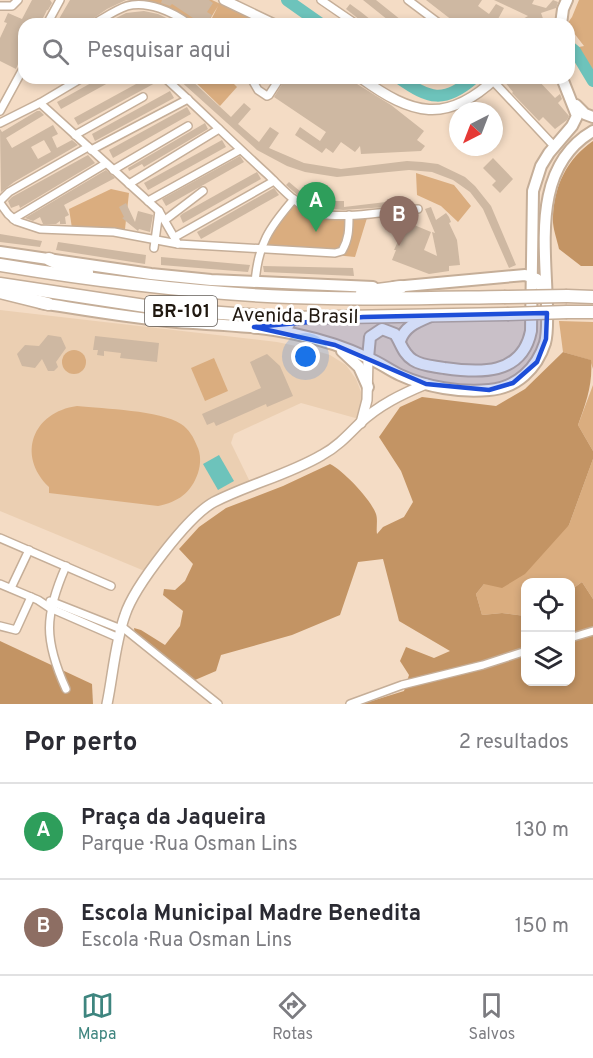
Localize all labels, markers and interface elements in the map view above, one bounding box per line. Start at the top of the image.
search box [18,18,575,84]
icon: search [39,35,72,68]
text: Pesquisar aqui [87,38,231,65]
north arrow [449,102,503,156]
pin: A [296,182,336,232]
pin: B [380,196,418,246]
road number: BR-101 [145,296,217,326]
street label: Avenida Brasil [231,303,359,331]
your location [291,342,320,371]
map controls [521,578,575,686]
button: locate [521,578,575,632]
button: layers [521,632,575,686]
text: Por perto [24,727,138,760]
text: 2 resultados [459,730,569,756]
text: Praça da Jaqueira [81,805,266,832]
text: A [36,818,51,844]
text: 130 m [515,818,569,844]
text: Parque · Rua Osman Lins [81,832,298,858]
text: Escola Municipal Madre Benedita [81,901,421,928]
text: B [37,914,50,940]
text: 150 m [515,914,569,940]
text: Escola · Rua Osman Lins [81,928,292,954]
tab: Mapa [78,989,117,1045]
tab: Rotas [272,989,313,1045]
tab: Salvos [469,989,515,1045]

